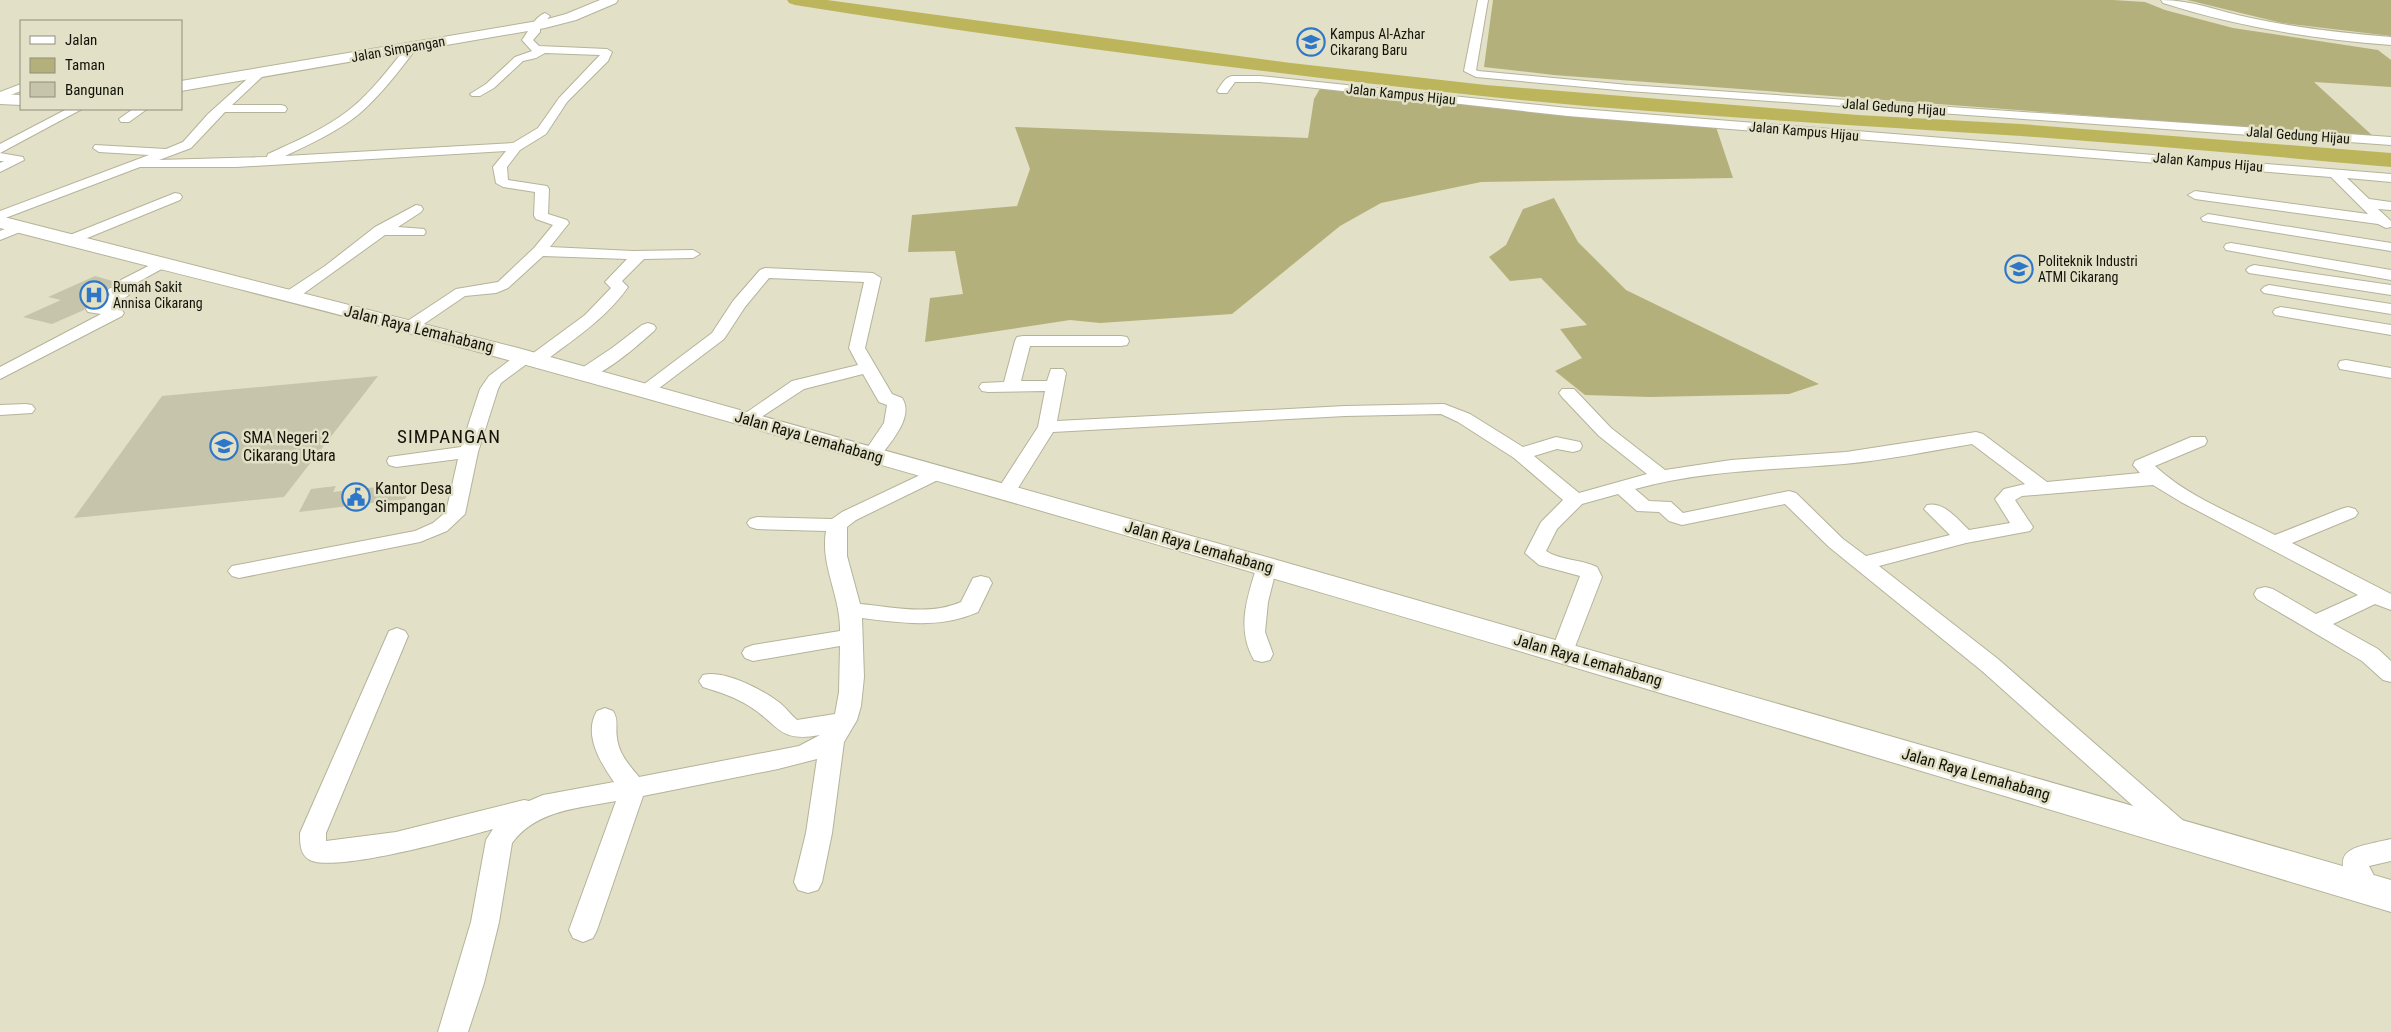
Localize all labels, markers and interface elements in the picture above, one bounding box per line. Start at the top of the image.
legend [20,20,182,110]
place label: Kampus Al-Azhar Cikarang Baru [1330,26,1425,58]
school or university icon: Kampus Al-Azhar Cikarang Baru [1296,27,1326,57]
text: Jalan [65,31,97,49]
street label: Jalan Simpangan [350,33,446,65]
text: Taman [65,56,105,74]
street label: Jalan Kampus Hijau [1345,80,1457,108]
text: Bangunan [65,81,124,99]
street label: Jalal Gedung Hijau [1842,95,1946,119]
street label: Jalan Kampus Hijau [1748,118,1860,144]
street label: Jalal Gedung Hijau [2246,123,2350,147]
street label: Jalan Kampus Hijau [2152,149,2264,175]
place label: Politeknik Industri ATMI Cikarang [2038,253,2138,285]
school or university icon: Politeknik Industri ATMI Cikarang [2004,254,2034,284]
place label: Rumah Sakit Annisa Cikarang [113,279,203,311]
hospital icon: Rumah Sakit Annisa Cikarang [79,280,109,310]
street label: Jalan Raya Lemahabang [342,301,496,357]
street label: Jalan Raya Lemahabang [733,407,885,467]
district label: SIMPANGAN [397,425,501,448]
place label: SMA Negeri 2 Cikarang Utara [243,428,336,465]
school or university icon: SMA Negeri 2 Cikarang Utara [209,431,239,461]
place label: Kantor Desa Simpangan [375,479,452,516]
public building icon: Kantor Desa Simpangan [341,482,371,512]
street label: Jalan Raya Lemahabang [1123,517,1275,577]
street label: Jalan Raya Lemahabang [1512,630,1664,690]
street label: Jalan Raya Lemahabang [1900,744,2052,804]

